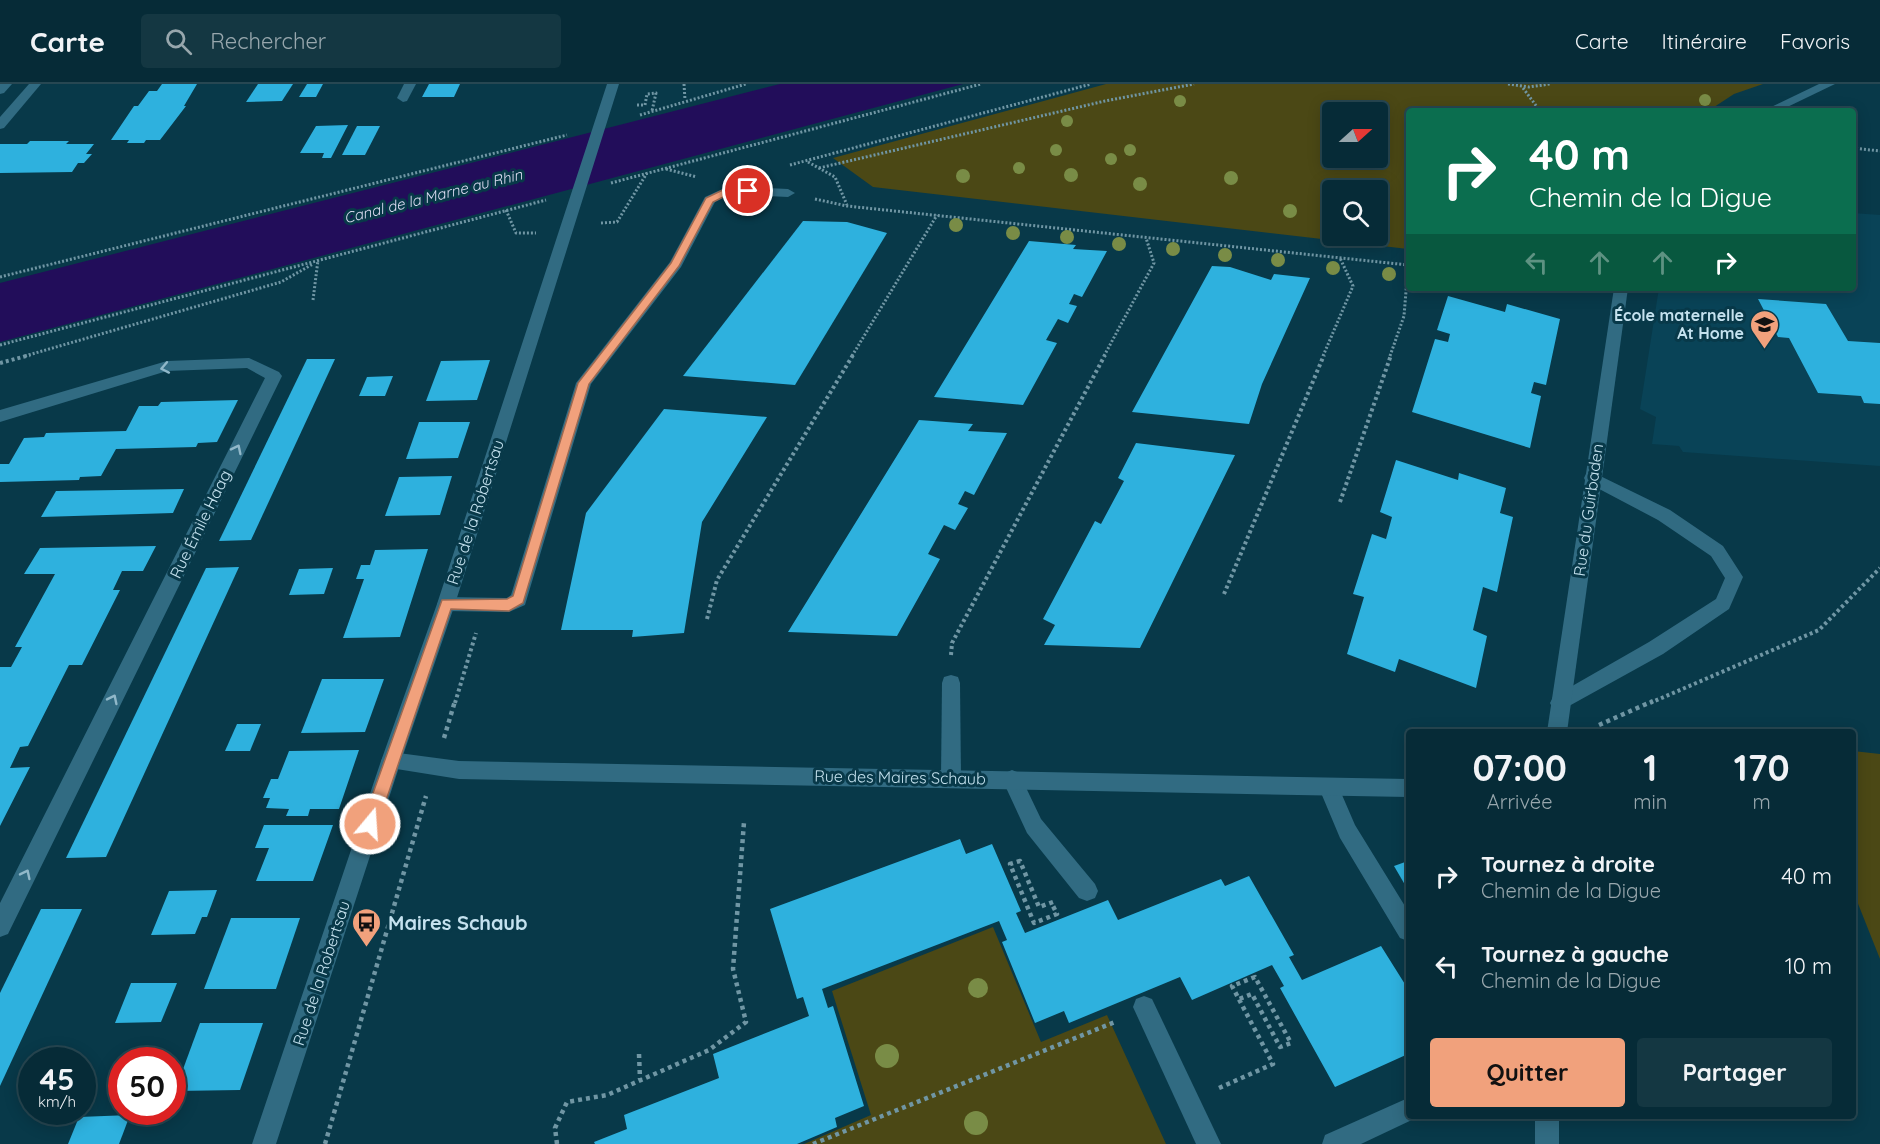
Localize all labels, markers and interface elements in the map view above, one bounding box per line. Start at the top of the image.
search box [141,14,561,68]
text: Carte [30,24,105,59]
icon: search [162,25,195,58]
text: Rechercher [210,27,326,55]
text: Carte [1575,28,1629,54]
text: Itinéraire [1662,28,1747,54]
text: Favoris [1780,28,1850,54]
north arrow [1322,102,1388,168]
map controls [1322,102,1388,246]
text: 40 m [1529,128,1630,181]
icon: right [1430,132,1508,210]
water label: Canal de la Marne au Rhin [342,165,524,227]
pin [722,165,773,216]
icon: arrive [731,174,764,207]
button: search [1322,180,1388,246]
text: Chemin de la Digue [1529,180,1772,214]
icon: left [1520,246,1553,279]
icon: ahead [1583,246,1616,279]
icon: ahead [1646,246,1679,279]
icon: right [1709,246,1742,279]
place label: École maternelle At Home [1614,305,1744,343]
school or university icon: École maternelle At Home [1749,308,1781,350]
one-way arrow [160,361,170,374]
street label: Rue de la Robertsau [442,437,508,587]
street label: Rue du Guirbaden [1569,442,1607,578]
one-way arrow [230,445,241,456]
street label: Rue Émile Haag [165,467,235,581]
one-way arrow [105,695,117,706]
text: 07:00 [1472,745,1567,790]
text: 1 [1643,745,1657,790]
text: 170 [1734,745,1790,790]
street label: Rue des Maires Schaub [814,766,986,788]
text: Arrivée [1487,789,1552,814]
text: min [1633,789,1667,814]
text: m [1753,789,1771,814]
position arrow [338,792,402,856]
text: Tournez à droite [1481,850,1655,878]
icon: right [1430,860,1463,893]
text: 40 m [1781,862,1832,890]
one-way arrow [19,869,30,880]
text: Chemin de la Digue [1481,878,1661,903]
street label: Rue de la Robertsau [288,898,354,1048]
bus stop icon: Maires Schaub [351,906,383,948]
place label: Maires Schaub [388,910,528,935]
text: Tournez à gauche [1481,940,1669,968]
icon: left [1430,950,1463,983]
text: 10 m [1785,952,1832,980]
text: Chemin de la Digue [1481,968,1661,993]
button: Quitter [1430,1038,1625,1107]
button: Partager [1637,1038,1832,1107]
speed limit sign: 50 [108,1047,186,1125]
text: 45 [40,1060,74,1098]
text: km/h [38,1092,76,1111]

